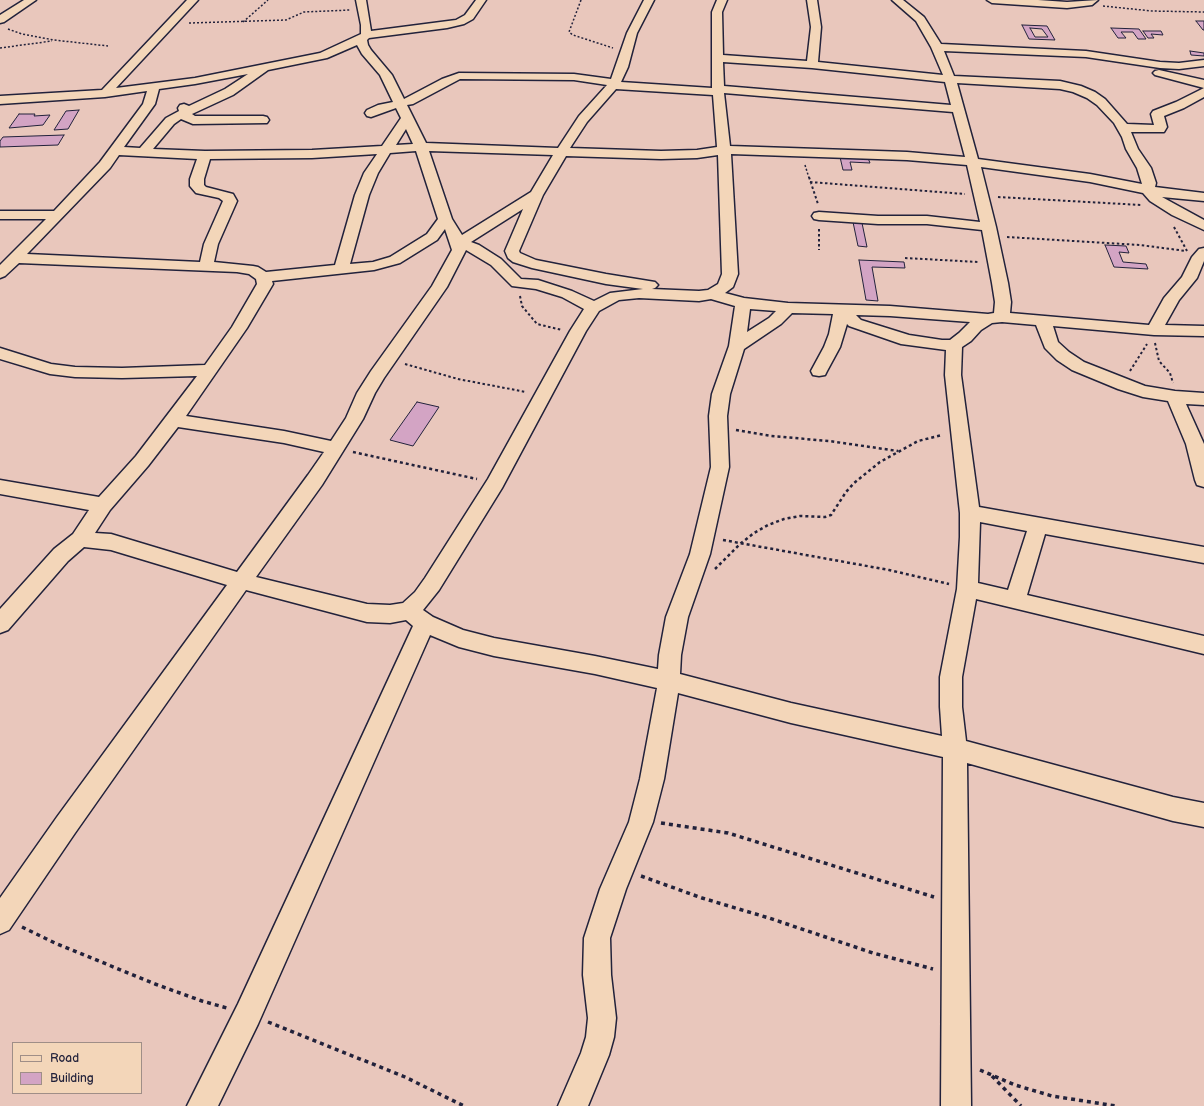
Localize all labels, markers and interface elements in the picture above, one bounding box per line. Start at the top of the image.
legend [12,1042,142,1094]
text: Road [50,1051,79,1066]
text: Building [50,1071,94,1086]

